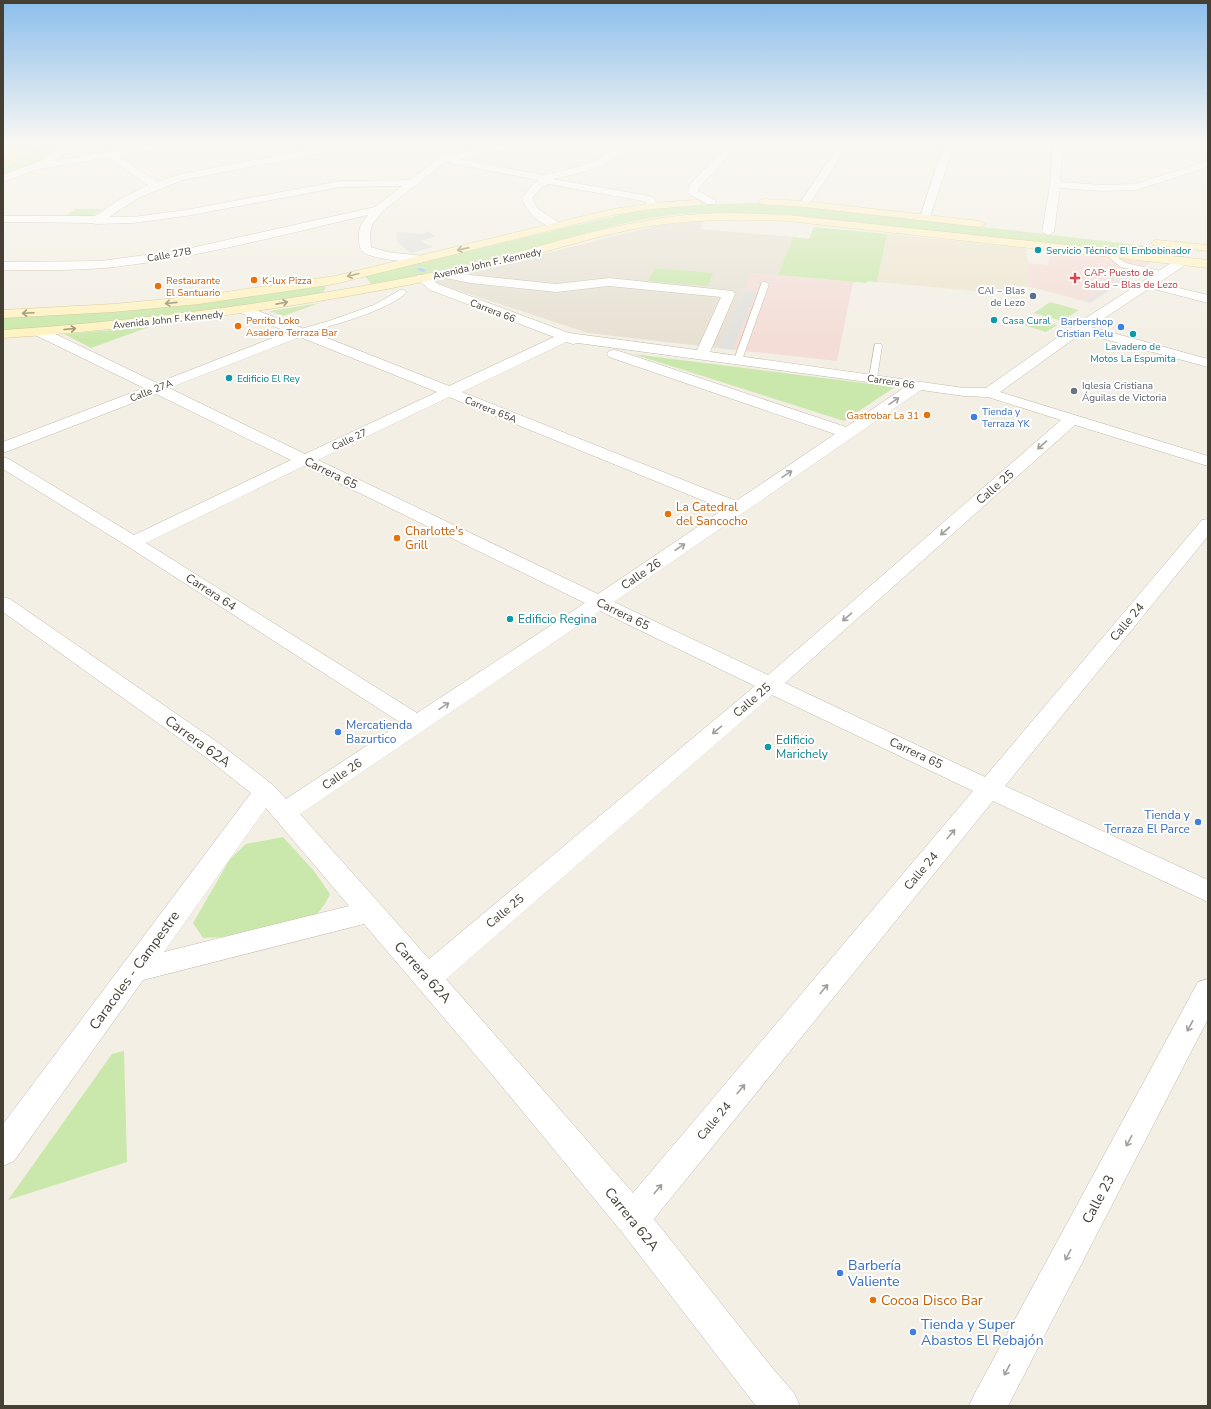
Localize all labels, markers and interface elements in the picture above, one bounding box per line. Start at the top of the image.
street label: Calle 27B [146,244,192,266]
street label: Avenida John F. Kennedy [432,244,544,283]
place label: Servicio Técnico El Embobinador [1046,244,1191,258]
marker: Servicio Técnico El Embobinador [1033,245,1043,255]
one-way arrow [456,246,469,253]
place label: CAP: Puesto de Salud ‒ Blas de Lezo [1084,266,1178,292]
one-way arrow [347,272,360,280]
marker: CAP: Puesto de Salud ‒ Blas de Lezo [1069,272,1081,284]
place label: Restaurante El Santuario [166,274,221,300]
place label: K-lux Pizza [262,274,312,288]
marker: K-lux Pizza [249,275,259,285]
marker: Restaurante El Santuario [153,281,163,291]
place label: CAI ‒ Blas de Lezo [978,284,1025,310]
marker: CAI ‒ Blas de Lezo [1028,291,1038,301]
street label: Carrera 66 [468,296,517,326]
one-way arrow [165,299,178,307]
one-way arrow [275,299,288,307]
street label: Avenida John F. Kennedy [112,307,225,333]
one-way arrow [22,309,35,316]
place label: Perrito Loko Asadero Terraza Bar [246,314,338,340]
place label: Casa Cural [1002,314,1051,328]
marker: Casa Cural [989,315,999,325]
place label: Barbershop Cristian Pelu [1056,315,1113,341]
marker: Perrito Loko Asadero Terraza Bar [233,321,243,331]
marker: Barbershop Cristian Pelu [1116,322,1126,332]
one-way arrow [63,325,76,333]
marker: Lavadero de Motos La Espumita [1128,329,1138,339]
place label: Lavadero de Motos La Espumita [1090,340,1176,366]
street label: Carrera 66 [866,371,915,393]
place label: Edificio El Rey [237,372,301,386]
marker: Edificio El Rey [224,373,234,383]
street label: Calle 27A [128,376,175,406]
place label: Iglesia Cristiana Águilas de Victoria [1082,379,1166,405]
marker: Iglesia Cristiana Águilas de Victoria [1069,386,1079,396]
street label: Carrera 65A [463,393,519,427]
one-way arrow [889,396,900,405]
place label: Tienda y Terraza YK [982,405,1031,431]
place label: Gastrobar La 31 [847,409,919,423]
marker: Gastrobar La 31 [922,410,932,420]
marker: Tienda y Terraza YK [969,412,979,422]
street label: Calle 27 [329,426,369,454]
one-way arrow [1037,441,1048,450]
street label: Carrera 65 [302,453,360,493]
street label: Calle 25 [973,466,1017,508]
one-way arrow [781,470,792,478]
place label: La Catedral del Sancocho [676,499,748,529]
marker: La Catedral del Sancocho [663,509,673,519]
place label: Charlotte's Grill [405,523,464,553]
one-way arrow [940,526,950,536]
marker: Charlotte's Grill [392,533,402,543]
one-way arrow [674,543,685,551]
street label: Calle 26 [618,555,664,593]
street label: Carrera 64 [183,570,239,614]
street label: Carrera 65 [594,594,652,634]
street label: Calle 24 [1106,600,1148,644]
place label: Edificio Regina [518,611,597,627]
one-way arrow [843,612,853,621]
marker: Edificio Regina [505,614,515,624]
street label: Calle 25 [730,679,774,721]
one-way arrow [438,702,449,710]
street label: Carrera 62A [161,711,234,772]
place label: Mercatienda Bazurtico [346,717,412,747]
one-way arrow [712,725,723,734]
marker: Mercatienda Bazurtico [333,727,343,737]
place label: Edificio Marichely [776,732,829,762]
street label: Carrera 65 [887,734,945,772]
marker: Edificio Marichely [763,742,773,752]
street label: Calle 26 [319,755,365,793]
place label: Tienda y Terraza El Parce [1104,807,1191,837]
marker: Tienda y Terraza El Parce [1193,817,1203,827]
one-way arrow [947,829,956,840]
street label: Calle 24 [900,849,942,893]
street label: Calle 25 [483,890,527,932]
street label: Caracoles - Campestre [85,907,184,1034]
street label: Carrera 62A [390,937,455,1007]
one-way arrow [819,983,828,994]
one-way arrow [1185,1020,1193,1032]
one-way arrow [737,1083,745,1094]
street label: Calle 24 [693,1099,735,1143]
one-way arrow [1125,1134,1132,1146]
street label: Calle 23 [1078,1172,1119,1227]
street label: Carrera 62A [600,1183,663,1255]
one-way arrow [654,1184,663,1194]
one-way arrow [1064,1249,1071,1261]
place label: Barbería Valiente [847,1256,901,1291]
marker: Barbería Valiente [835,1268,845,1278]
place label: Cocoa Disco Bar [881,1291,983,1310]
marker: Cocoa Disco Bar [868,1295,878,1305]
place label: Tienda y Super Abastos El Rebajón [921,1315,1044,1350]
marker: Tienda y Super Abastos El Rebajón [908,1327,918,1337]
one-way arrow [1003,1364,1011,1376]

